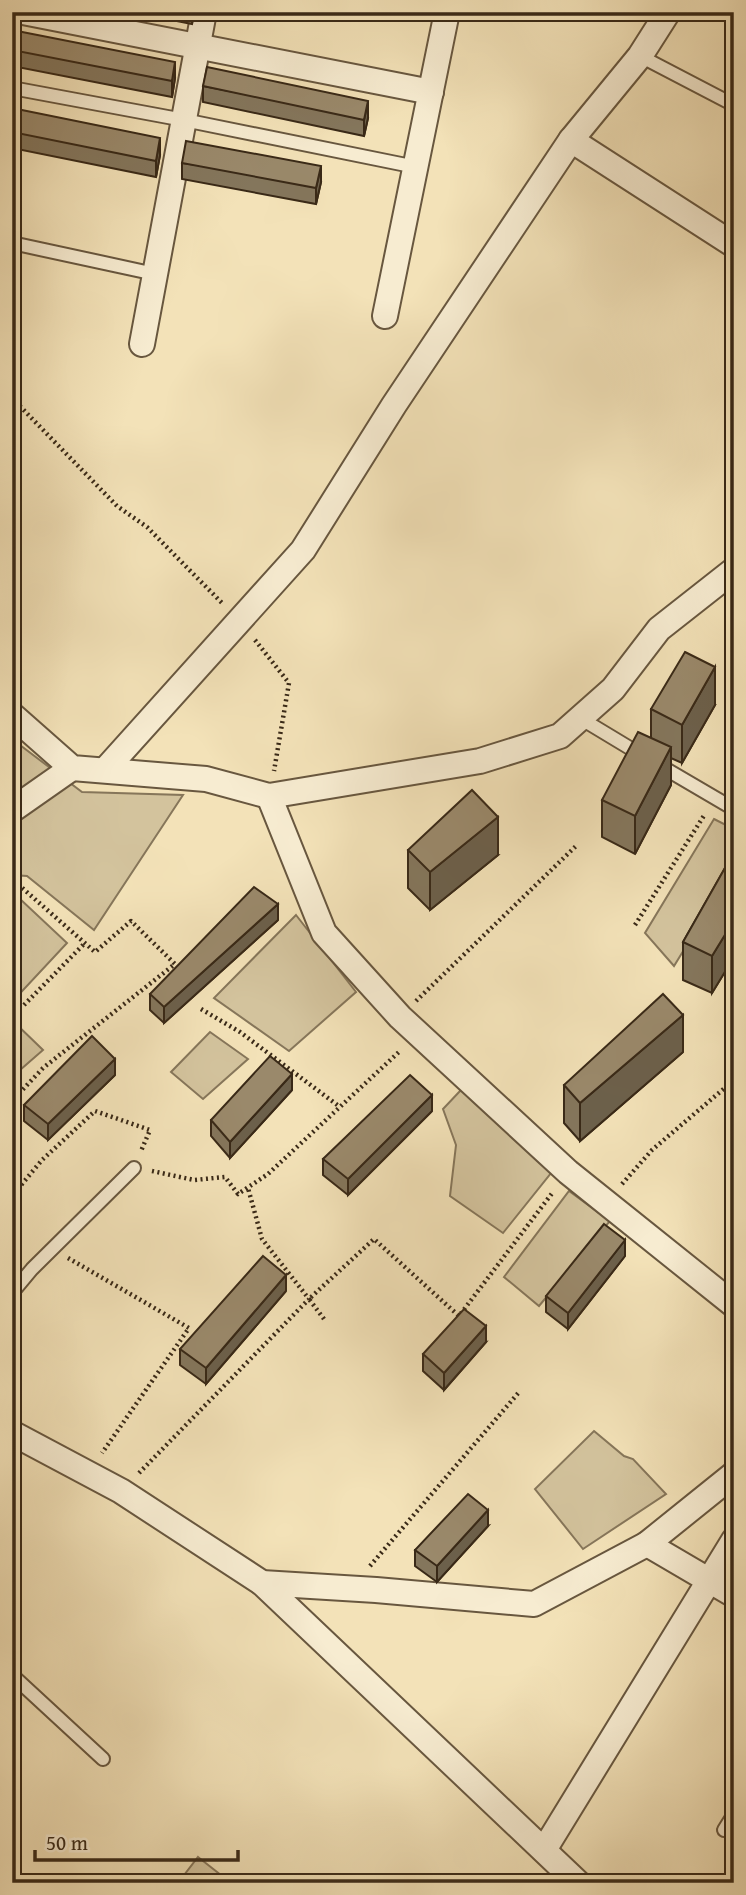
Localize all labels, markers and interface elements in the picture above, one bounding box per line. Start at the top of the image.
scale bar [35,1818,238,1862]
text: 50 m [46,1827,88,1858]

